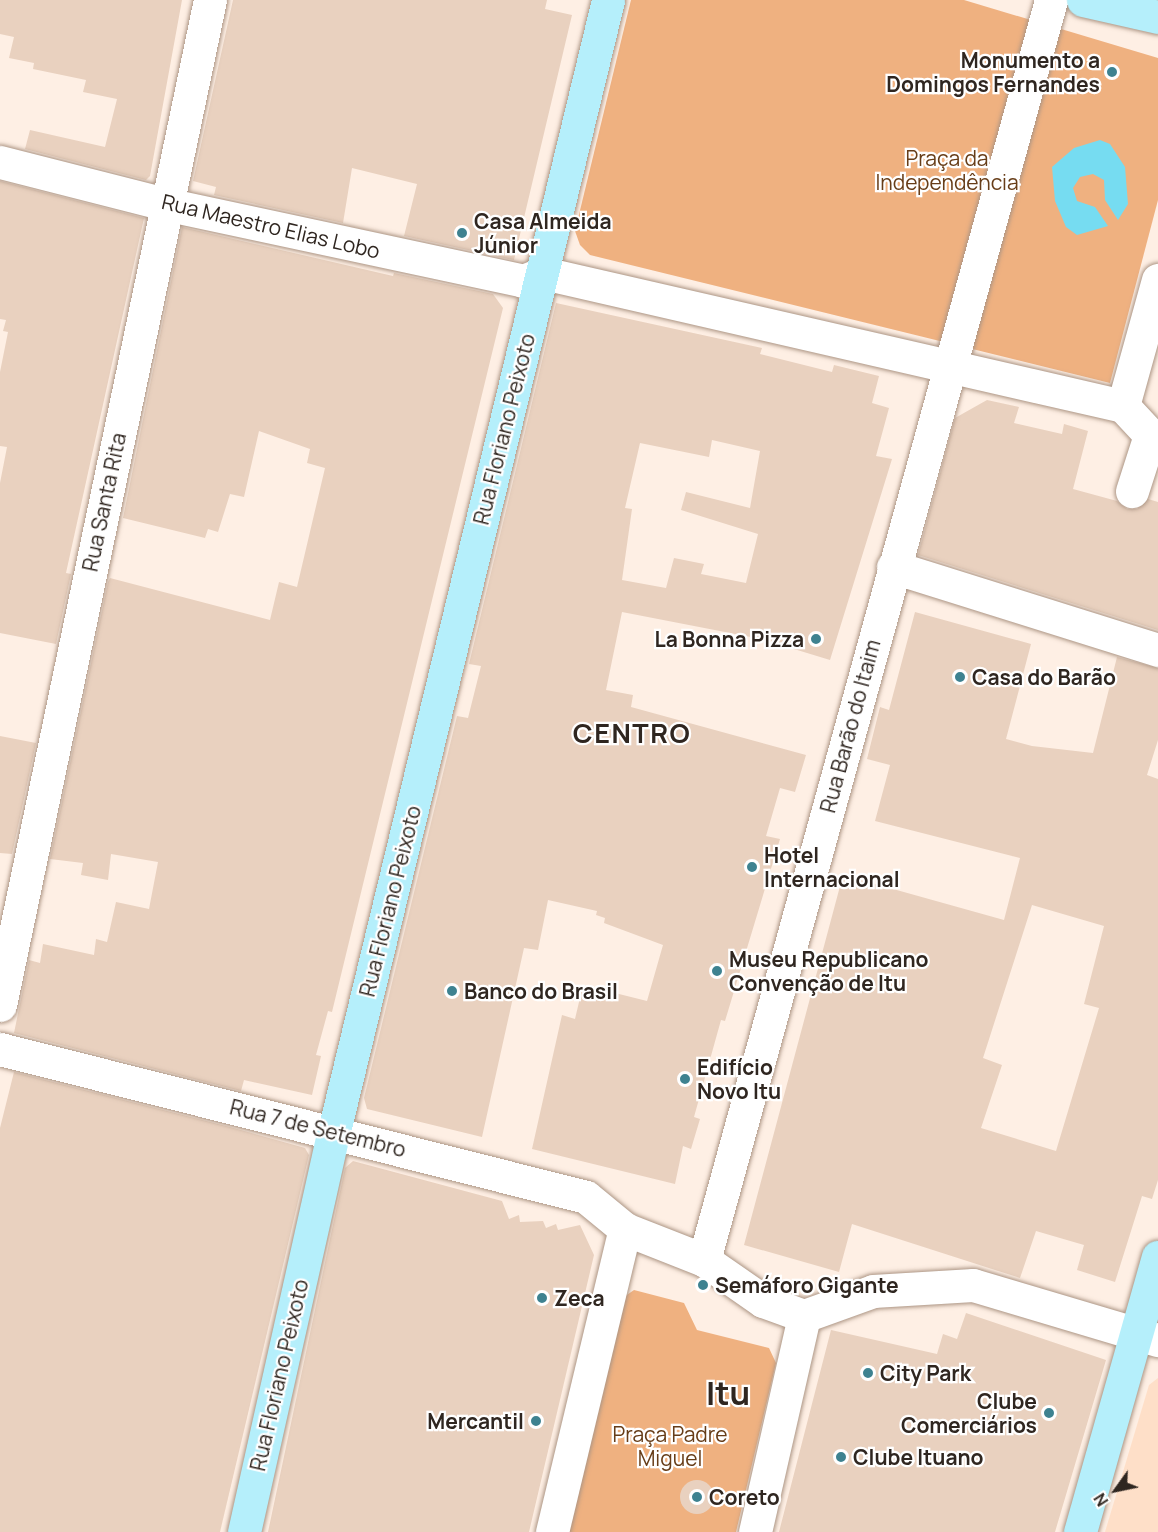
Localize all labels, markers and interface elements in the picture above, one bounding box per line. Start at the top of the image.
place label: Monumento a Domingos Fernandes [886,47,1100,97]
marker: Monumento a Domingos Fernandes [1105,65,1119,79]
park label: Praça da Independência [875,145,1019,195]
street label: Rua Maestro Elias Lobo [159,189,383,263]
place label: Casa Almeida Júnior [474,208,612,258]
marker: Casa Almeida Júnior [455,226,469,240]
street label: Rua Floriano Peixoto [468,331,540,527]
street label: Rua Santa Rita [77,430,131,574]
place label: La Bonna Pizza [655,626,804,652]
marker: La Bonna Pizza [809,632,823,646]
street label: Rua Barão do Itaim [815,637,885,815]
place label: Casa do Barão [972,664,1116,690]
marker: Casa do Barão [953,670,967,684]
district label: CENTRO [573,717,691,749]
street label: Rua Floriano Peixoto [354,803,426,999]
place label: Hotel Internacional [764,842,900,892]
marker: Hotel Internacional [745,860,759,874]
place label: Museu Republicano Convenção de Itu [729,946,928,996]
marker: Museu Republicano Convenção de Itu [710,964,724,978]
place label: Banco do Brasil [464,978,618,1004]
marker: Banco do Brasil [445,984,459,998]
place label: Edifício Novo Itu [697,1054,781,1104]
marker: Edifício Novo Itu [678,1072,692,1086]
street label: Rua 7 de Setembro [227,1094,409,1162]
place label: Semáforo Gigante [715,1272,899,1298]
street label: Rua Floriano Peixoto [245,1277,313,1473]
marker: Semáforo Gigante [696,1278,710,1292]
place label: Zeca [554,1285,605,1311]
marker: Zeca [535,1291,549,1305]
place label: City Park [880,1360,971,1386]
marker: City Park [861,1366,875,1380]
district label: Itu [706,1373,750,1413]
place label: Clube Comerciários [901,1388,1037,1438]
marker: Clube Comerciários [1042,1406,1056,1420]
place label: Mercantil [427,1408,524,1434]
marker: Mercantil [529,1414,543,1428]
park label: Praça Padre Miguel [613,1421,727,1471]
place label: Clube Ituano [853,1444,983,1470]
marker: Clube Ituano [834,1450,848,1464]
north arrow [1086,1460,1146,1520]
place label: Coreto [709,1484,780,1510]
text: N [1089,1489,1113,1511]
marker: Coreto [690,1490,704,1504]

